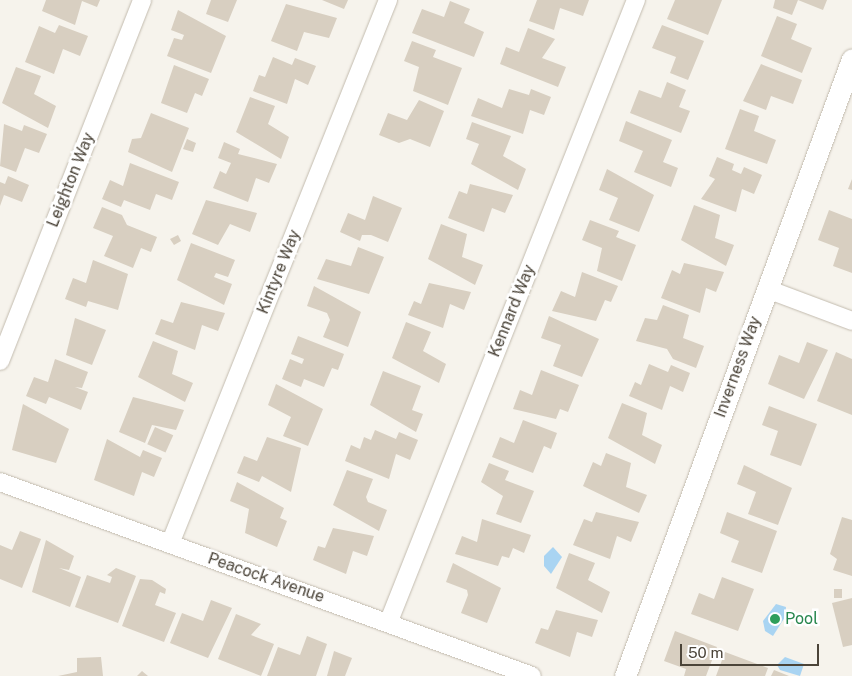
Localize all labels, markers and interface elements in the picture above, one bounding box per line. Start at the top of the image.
street label: Leighton Way [43,130,99,230]
street label: Kintyre Way [253,227,305,317]
street label: Kennard Way [485,262,539,360]
street label: Inverness Way [711,314,765,420]
street label: Peacock Avenue [205,549,327,607]
place label: Pool [785,609,818,629]
marker: Pool [769,613,781,625]
scale bar [682,634,821,666]
text: 50 m [688,644,723,661]

